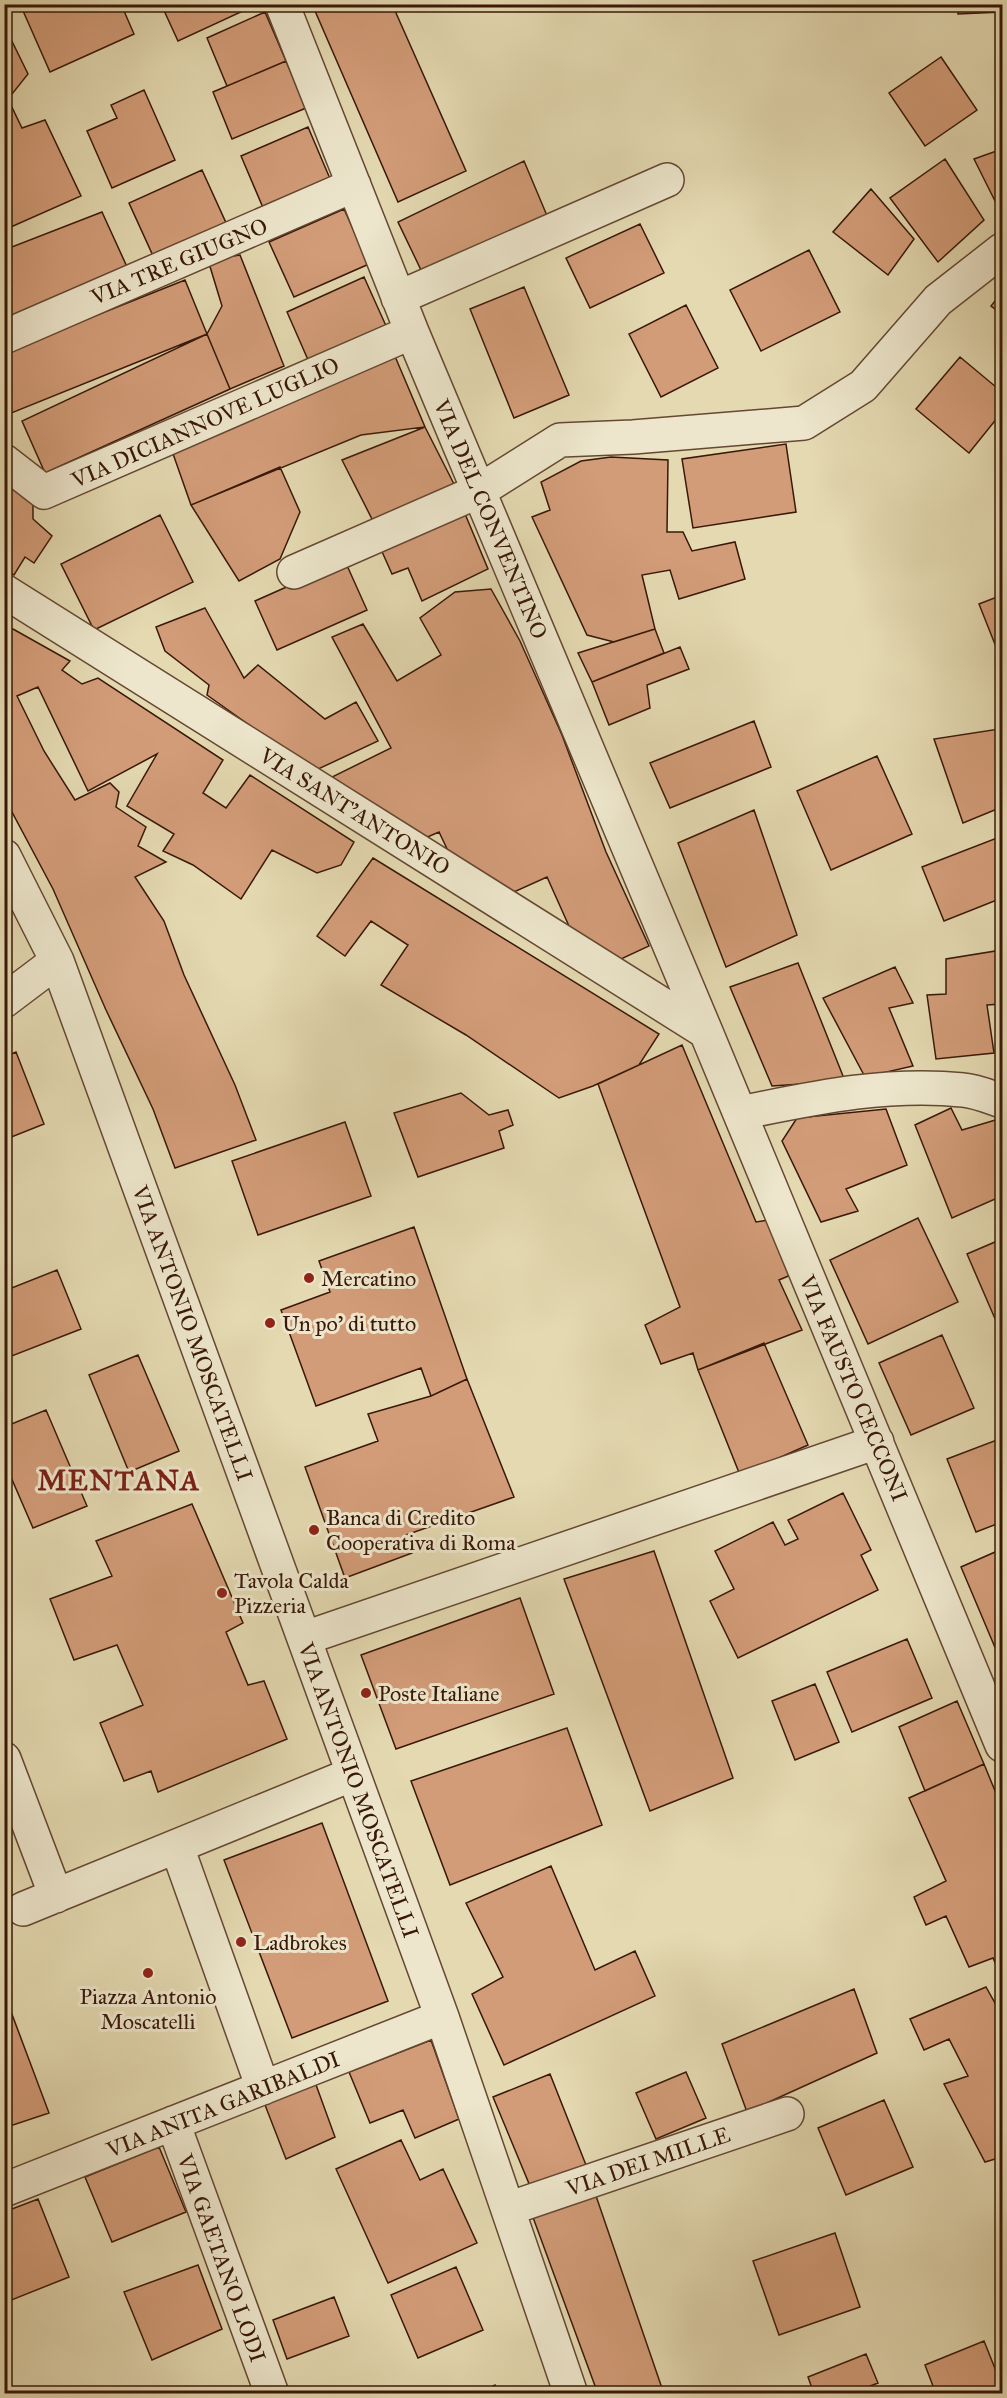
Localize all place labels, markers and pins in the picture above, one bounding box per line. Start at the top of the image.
place label: Mercatino [321,1265,416,1292]
marker: Mercatino [302,1271,316,1285]
place label: Un po' di tutto [282,1310,416,1337]
marker: Un po' di tutto [263,1316,277,1330]
place label: Banca di Credito Cooperativa di Roma [326,1504,516,1556]
marker: Banca di Credito Cooperativa di Roma [307,1523,321,1537]
place label: Tavola Calda Pizzeria [234,1567,350,1619]
marker: Tavola Calda Pizzeria [215,1586,229,1600]
place label: Poste Italiane [378,1680,499,1707]
marker: Poste Italiane [359,1686,373,1700]
place label: Ladbrokes [253,1929,347,1956]
marker: Ladbrokes [234,1935,248,1949]
marker: Piazza Antonio Moscatelli [141,1966,155,1980]
place label: Piazza Antonio Moscatelli [79,1983,217,2035]

